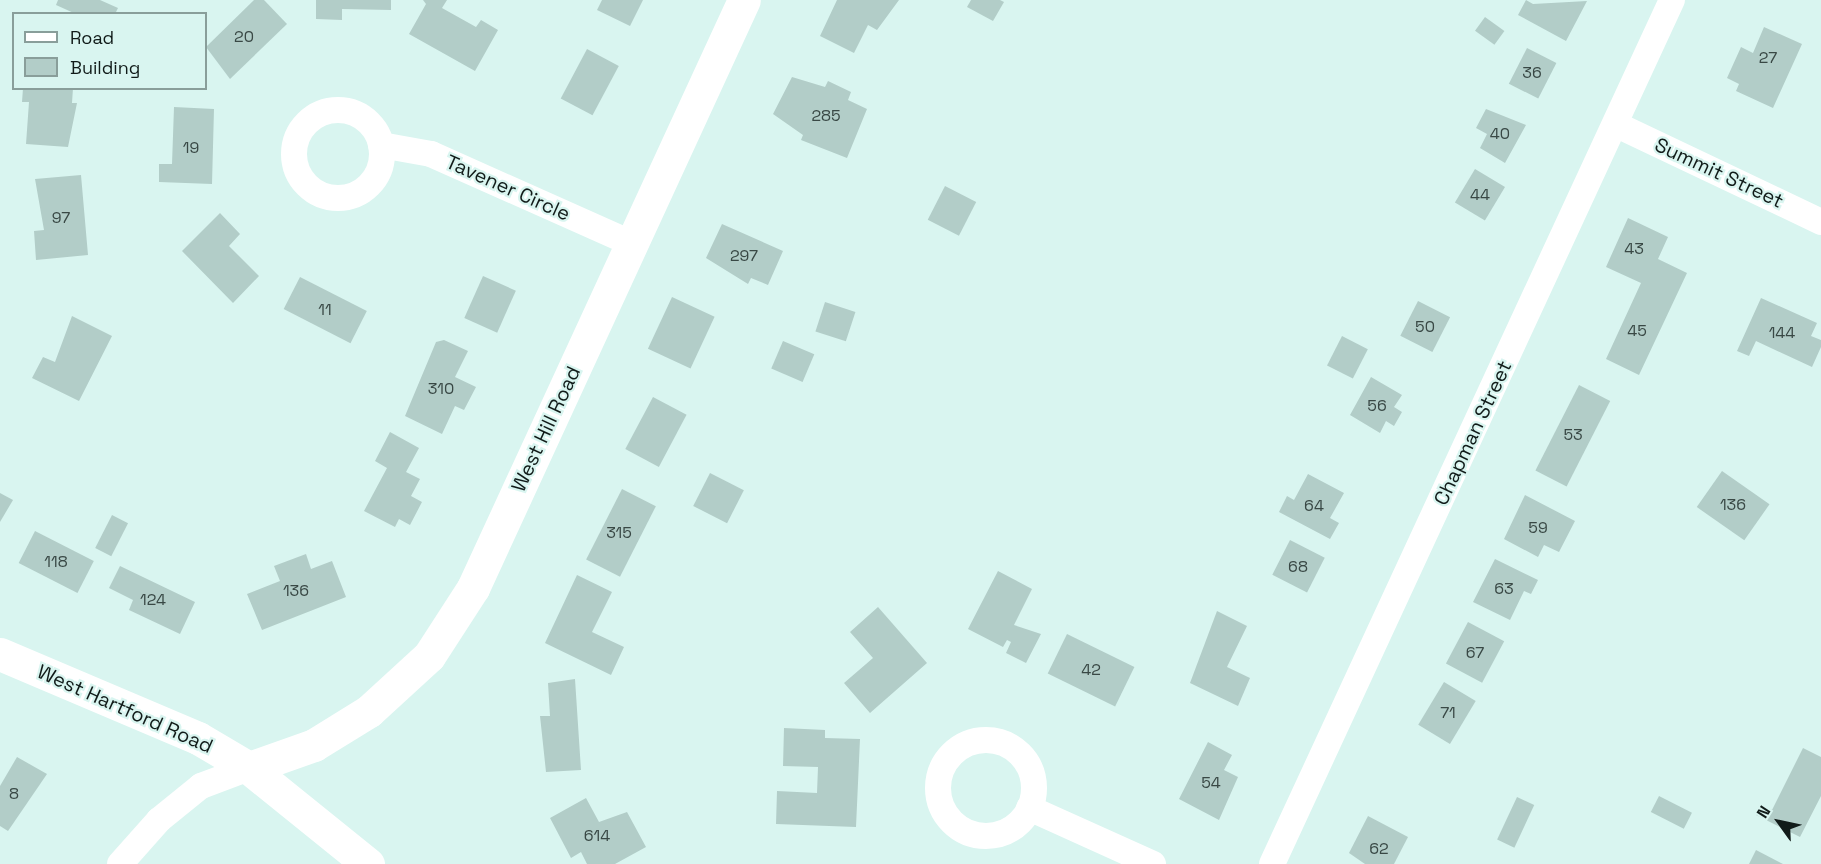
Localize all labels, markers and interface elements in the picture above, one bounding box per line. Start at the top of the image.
legend [12,12,207,90]
text: Road [70,26,114,49]
house number: 20 [234,27,254,47]
house number: 27 [1759,48,1777,68]
text: Building [70,56,140,79]
house number: 36 [1522,63,1542,83]
house number: 285 [811,106,841,126]
house number: 40 [1490,124,1510,144]
street label: Summit Street [1651,133,1787,213]
house number: 19 [183,138,199,158]
street label: Tavener Circle [442,150,574,226]
house number: 44 [1470,185,1490,205]
house number: 97 [52,208,70,228]
house number: 43 [1624,239,1644,259]
house number: 297 [730,246,758,266]
house number: 11 [318,300,332,320]
house number: 50 [1415,317,1435,337]
house number: 45 [1627,321,1647,341]
house number: 144 [1769,323,1795,343]
street label: Chapman Street [1429,357,1517,509]
street label: West Hill Road [506,362,586,496]
house number: 310 [428,379,454,399]
house number: 56 [1367,396,1387,416]
house number: 53 [1563,425,1583,445]
house number: 136 [1720,495,1746,515]
house number: 64 [1304,496,1324,516]
house number: 59 [1528,518,1548,538]
house number: 315 [606,523,632,543]
house number: 118 [44,552,68,572]
house number: 68 [1288,557,1308,577]
house number: 63 [1494,579,1514,599]
house number: 136 [283,581,309,601]
house number: 124 [140,590,166,610]
house number: 67 [1466,643,1484,663]
street label: West Hartford Road [34,660,216,758]
house number: 42 [1081,660,1101,680]
house number: 71 [1440,703,1456,723]
house number: 54 [1201,773,1221,793]
house number: 8 [9,784,19,804]
north arrow [1749,792,1809,852]
text: N [1752,802,1775,822]
house number: 614 [584,826,610,846]
house number: 62 [1369,839,1389,859]

